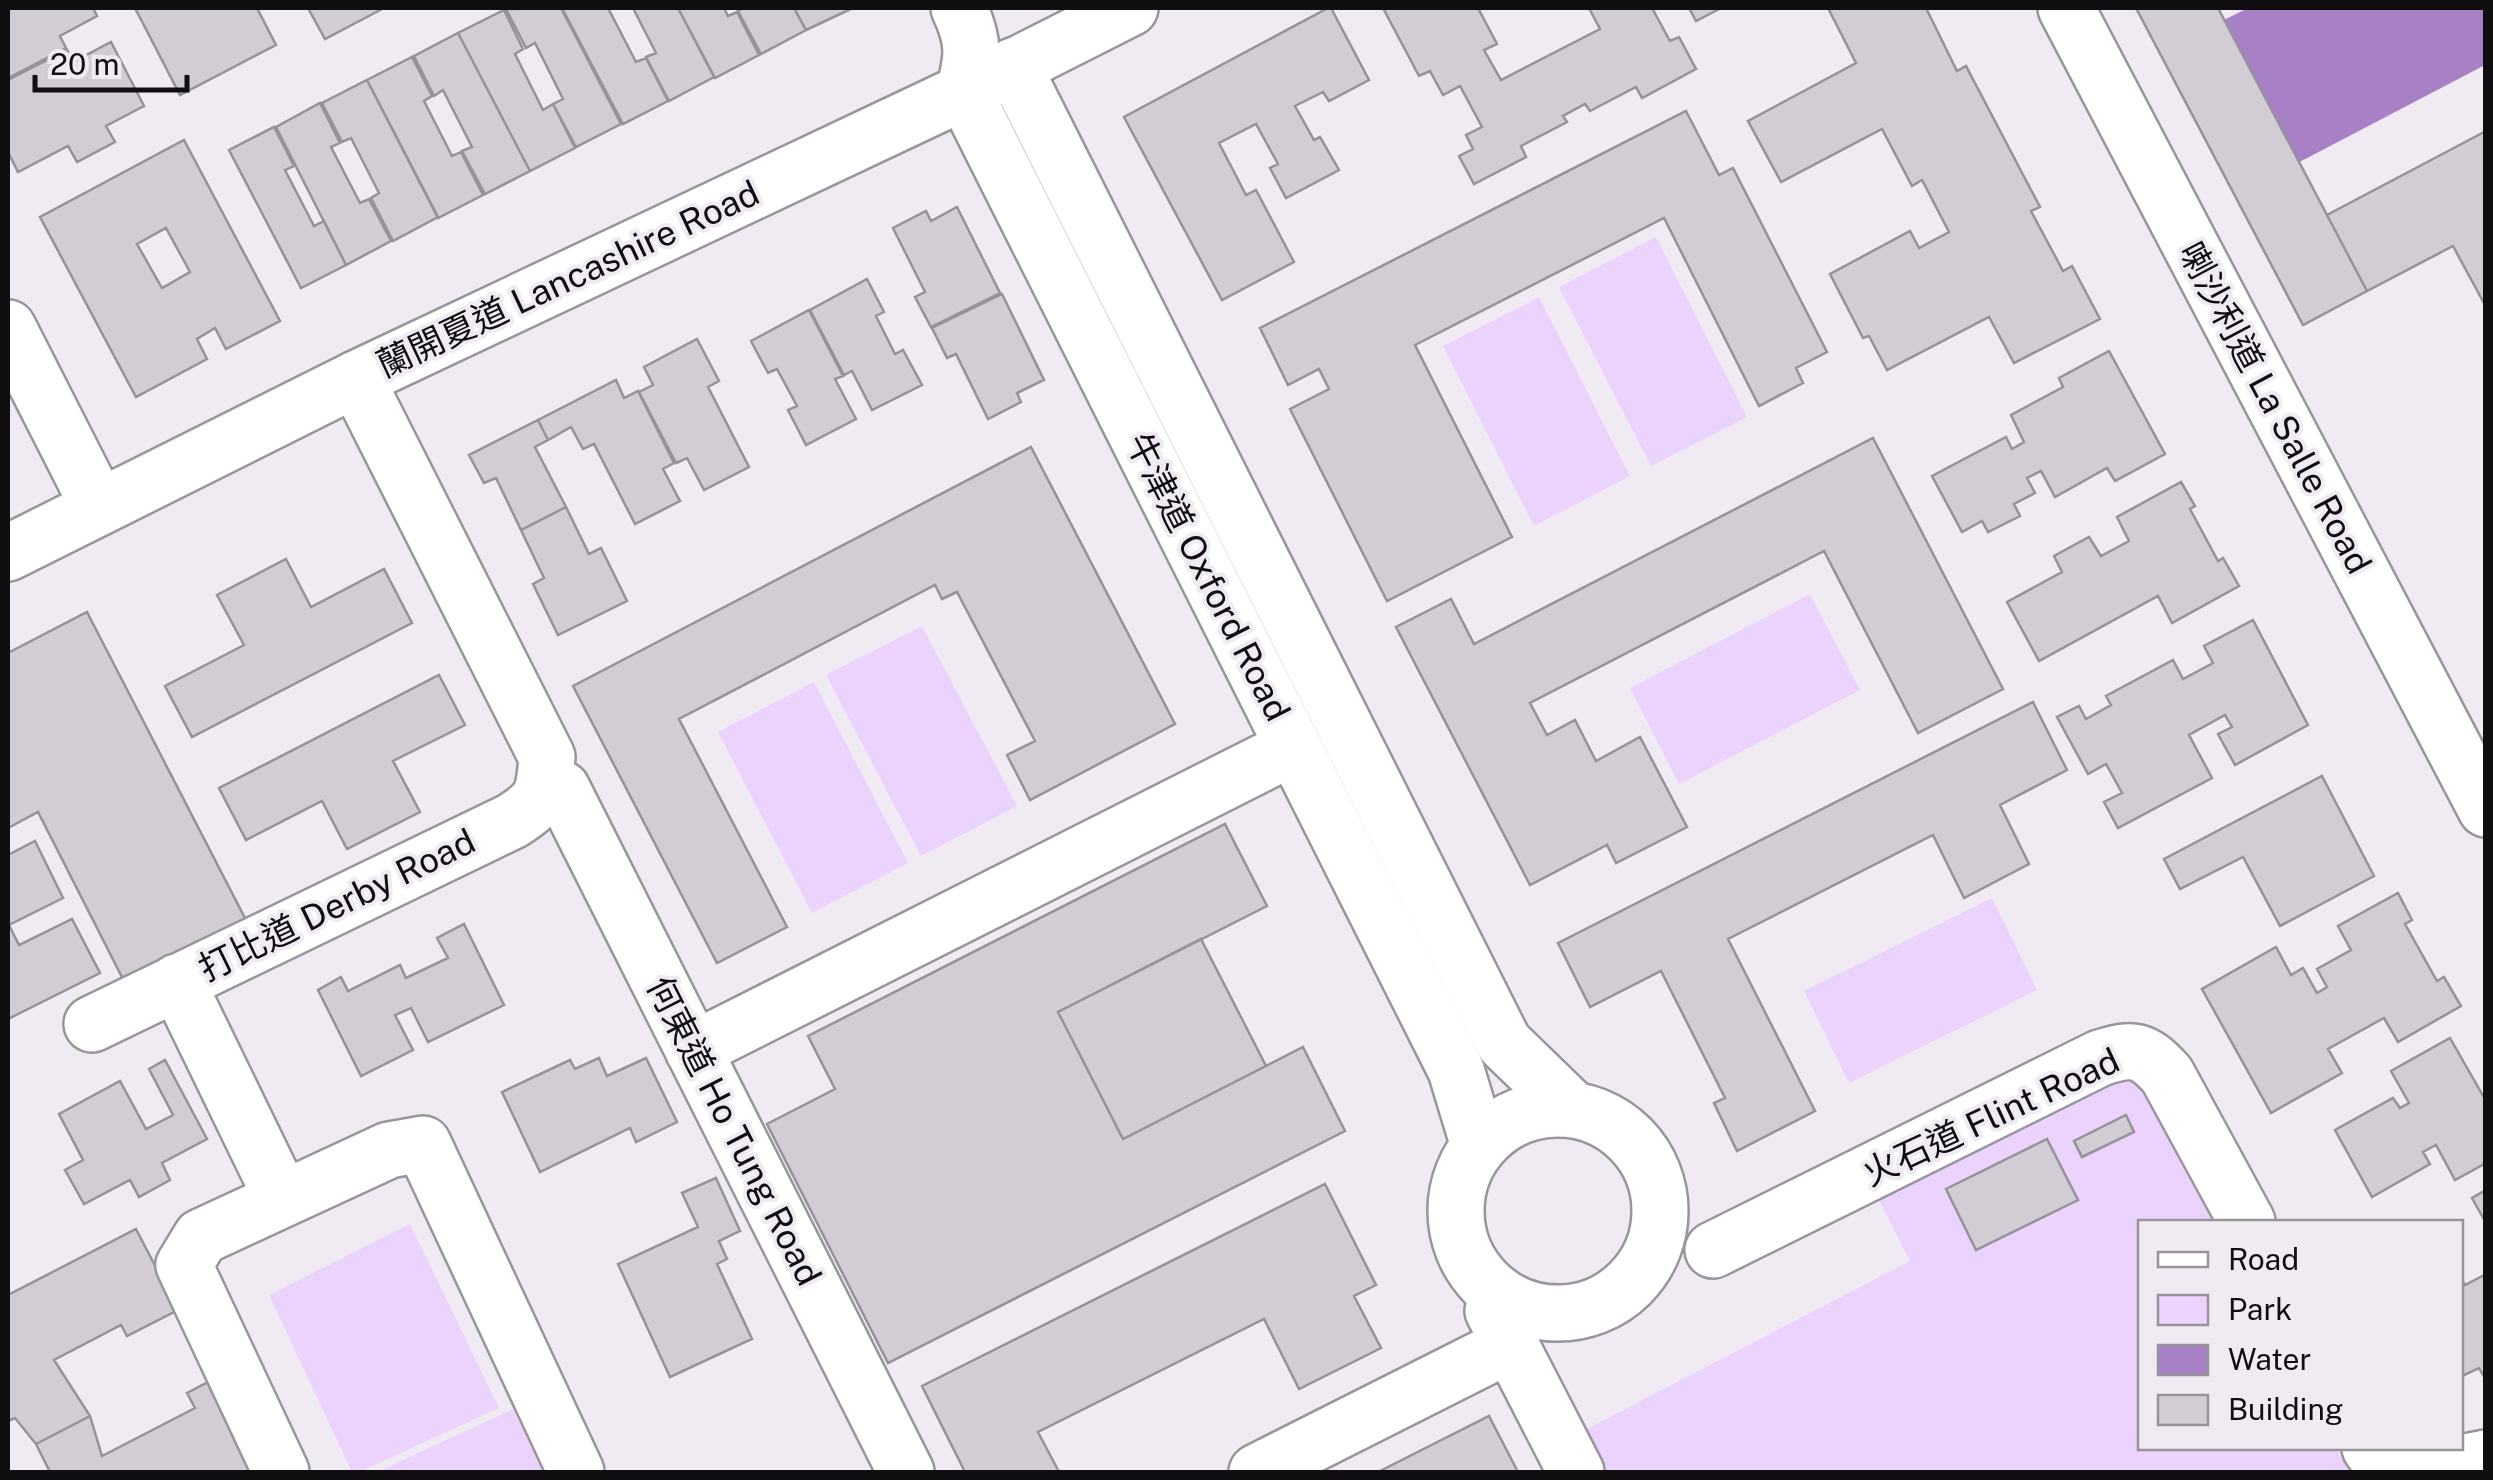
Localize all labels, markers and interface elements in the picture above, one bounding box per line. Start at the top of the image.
scale bar [35,30,188,92]
text: 20 m [50,46,119,82]
street label: 蘭開夏道 Lancashire Road [370,172,765,385]
street label: 喇沙利道 La Salle Road [2171,235,2380,581]
street label: 牛津道 Oxford Road [1118,426,1299,728]
street label: 打比道 Derby Road [192,820,481,989]
street label: 何東道 Ho Tung Road [639,970,830,1292]
street label: 火石道 Flint Road [1856,1039,2125,1194]
legend [2138,1220,2463,1450]
text: Road [2228,1241,2299,1277]
text: Park [2228,1291,2292,1327]
text: Water [2228,1341,2311,1377]
text: Building [2228,1391,2343,1427]

